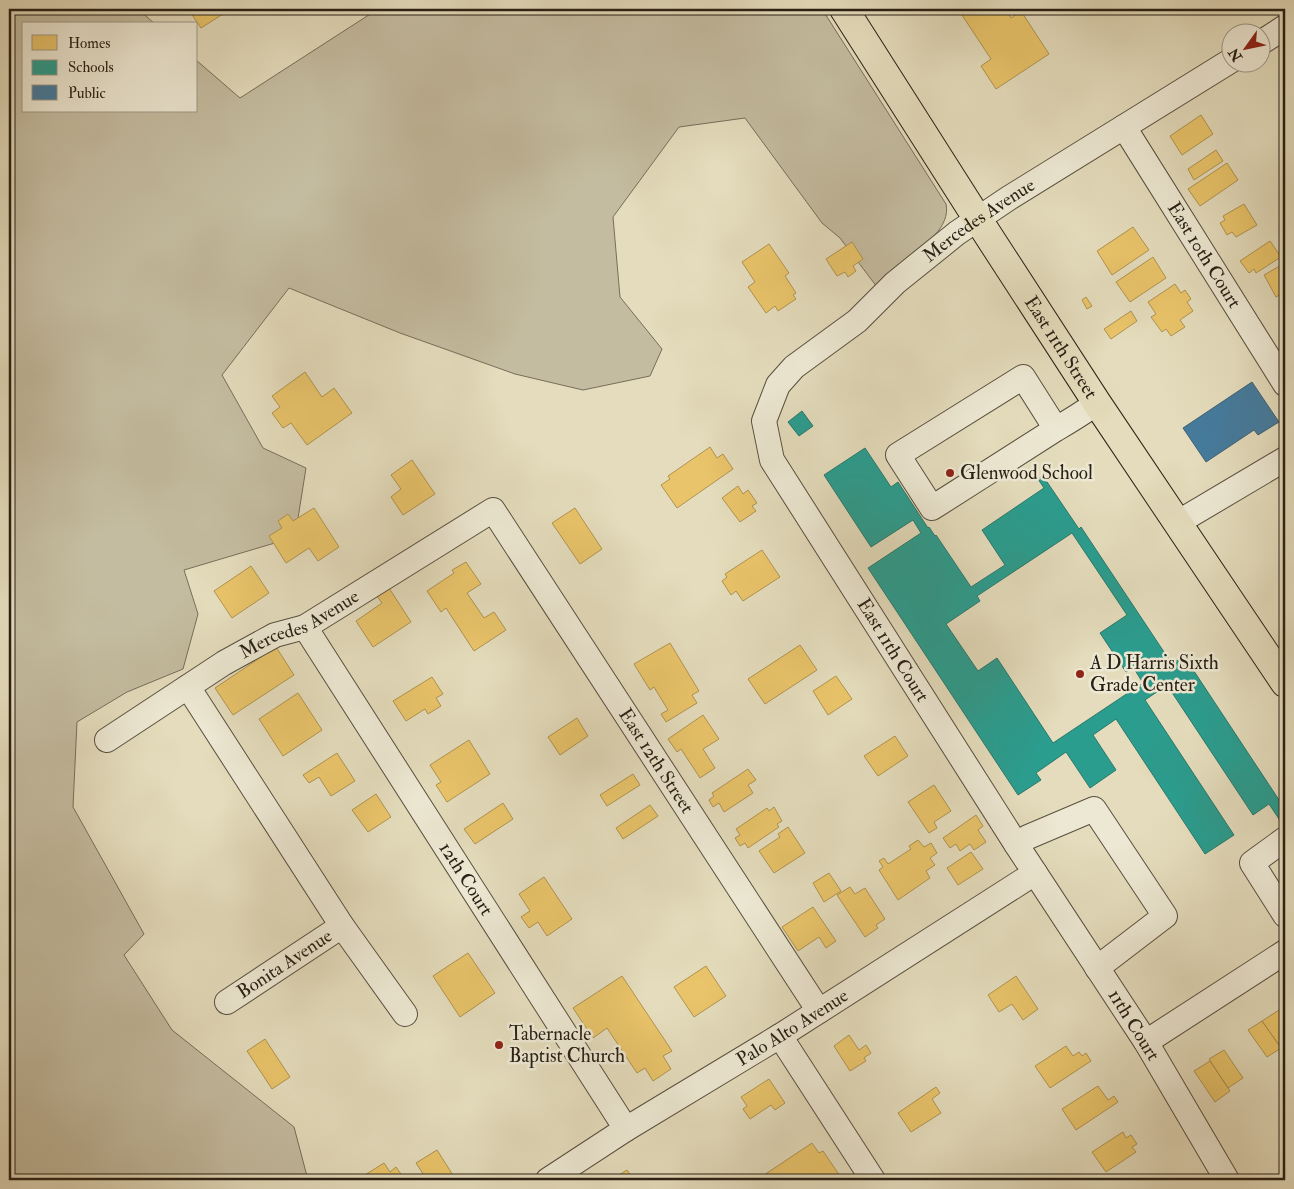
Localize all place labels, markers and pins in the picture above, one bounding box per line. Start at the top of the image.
place label: Glenwood School [960,461,1093,485]
marker: Glenwood School [944,467,956,479]
place label: A D Harris Sixth Grade Center [1089,651,1219,697]
marker: A D Harris Sixth Grade Center [1074,668,1086,680]
place label: Tabernacle Baptist Church [509,1022,625,1069]
marker: Tabernacle Baptist Church [493,1039,505,1051]

